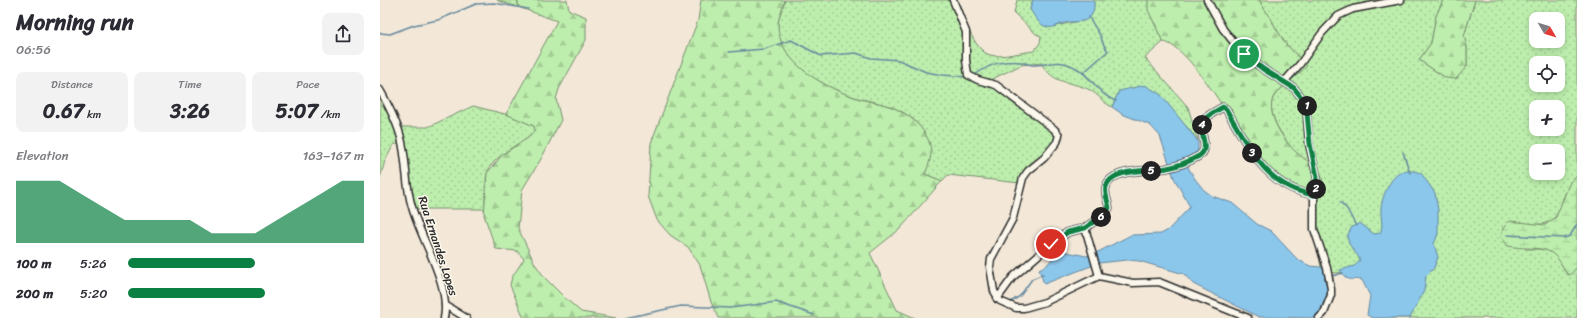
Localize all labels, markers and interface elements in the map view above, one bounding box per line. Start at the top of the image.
text: Morning run [16,3,134,42]
north arrow [1529,12,1565,48]
map controls [1529,12,1565,180]
button: share [322,13,364,55]
pin [1227,37,1261,71]
text: 06:56 [16,38,51,61]
icon: arrive [1233,43,1255,65]
button: locate [1529,56,1565,92]
text: Distance [51,75,93,94]
text: Time [178,75,202,94]
text: Pace [296,75,320,94]
text: 0.67 [43,94,84,129]
text: 3:26 [170,94,210,129]
text: 5:07 [276,94,318,129]
pin: 1 [1297,96,1317,116]
text: 1 [1305,96,1309,115]
button: + [1529,100,1565,136]
text: km [84,105,101,124]
text: /km [318,105,340,124]
pin: 4 [1192,115,1212,135]
text: 4 [1199,115,1205,134]
pin: 3 [1242,143,1262,163]
text: 3 [1249,143,1255,162]
text: Elevation [16,144,69,167]
text: 163–167 m [303,144,364,167]
button: − [1529,144,1565,180]
pin: 5 [1141,161,1161,181]
text: 5 [1148,161,1154,180]
pin: 2 [1306,179,1326,199]
text: 2 [1313,179,1319,198]
street label: Rua Ernandes Lopes [411,193,465,299]
pin: 6 [1091,207,1111,227]
text: 6 [1098,207,1104,226]
pin [1034,227,1068,261]
icon: check [1040,233,1062,255]
text: 100 m [16,252,51,275]
text: 5:26 [80,252,107,275]
text: 200 m [16,282,53,305]
text: 5:20 [80,282,108,305]

